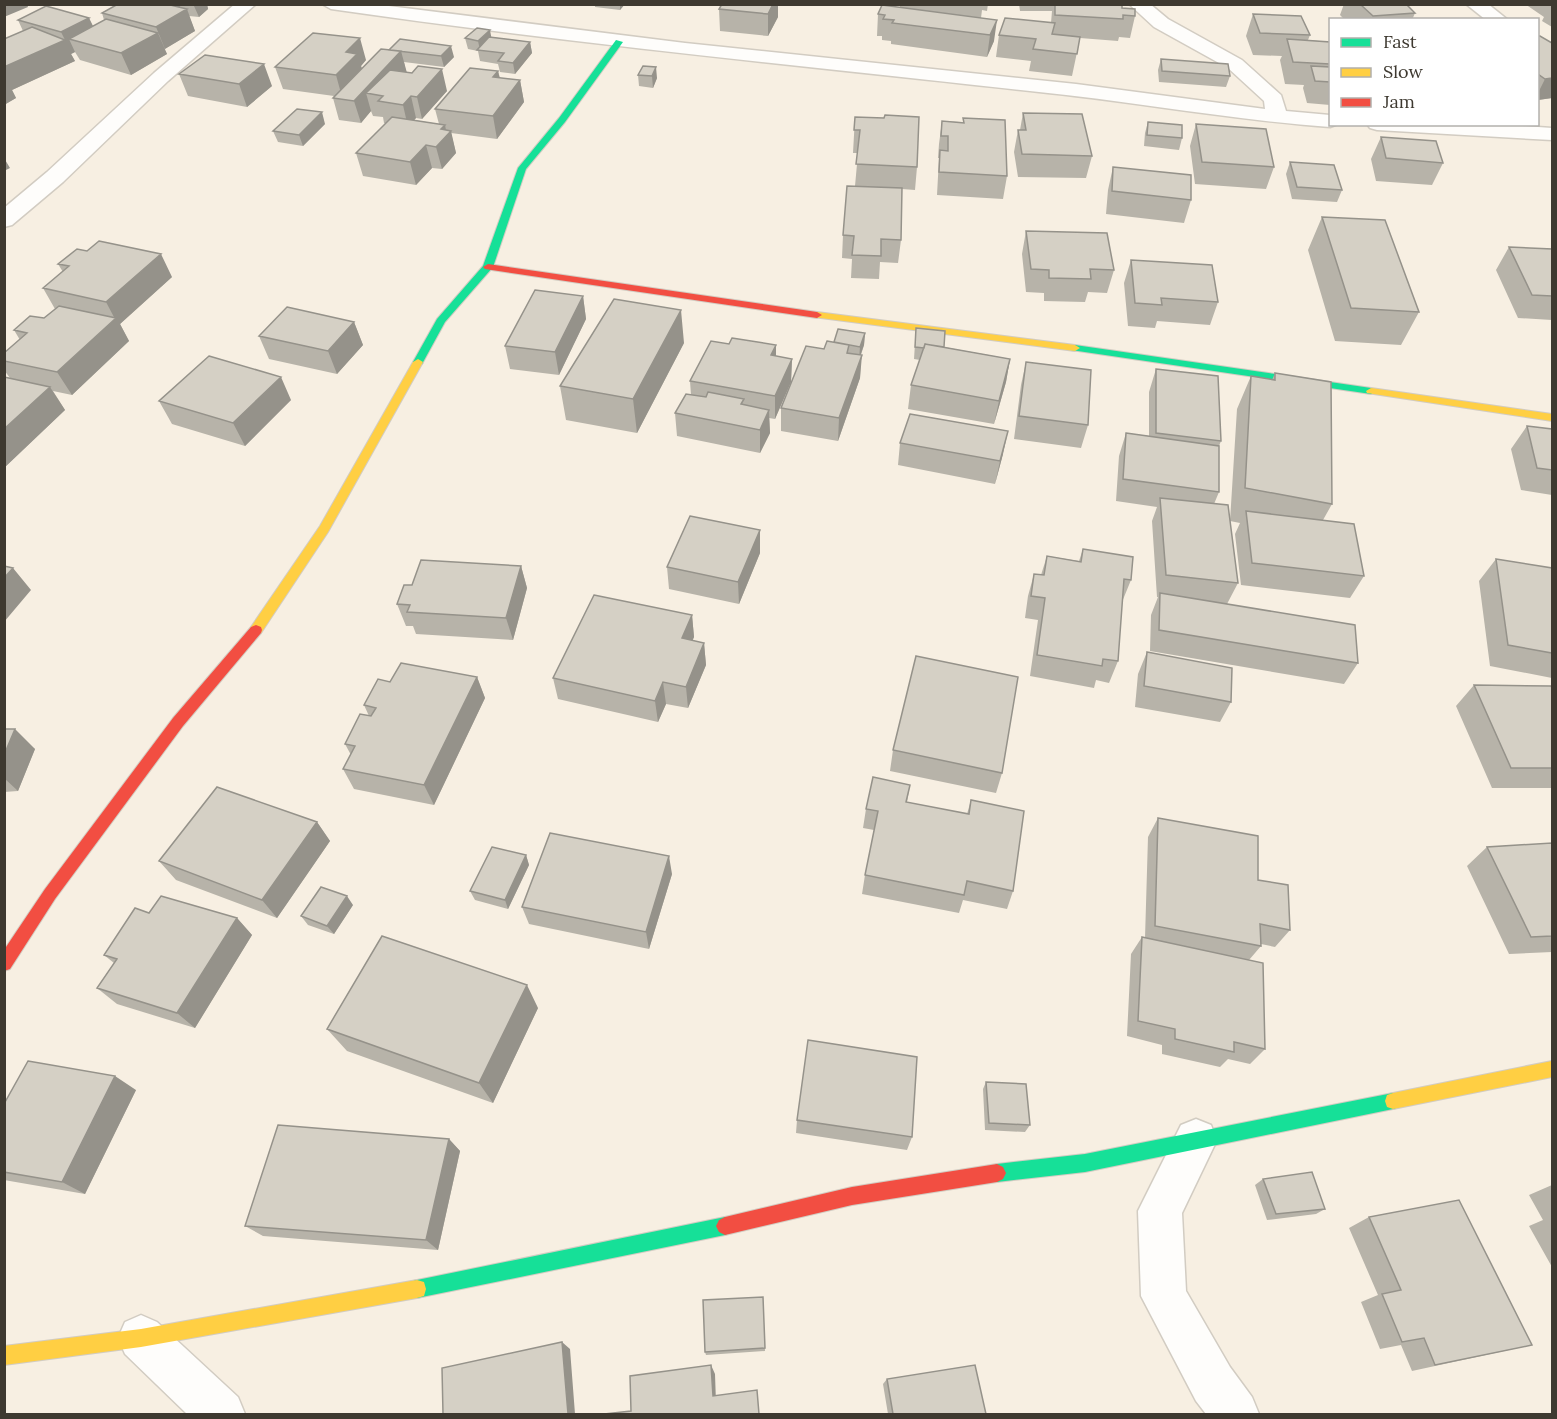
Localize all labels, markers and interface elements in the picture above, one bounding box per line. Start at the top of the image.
legend [1329,18,1539,126]
text: Fast [1383,30,1417,53]
text: Slow [1383,60,1423,83]
text: Jam [1382,90,1415,113]

